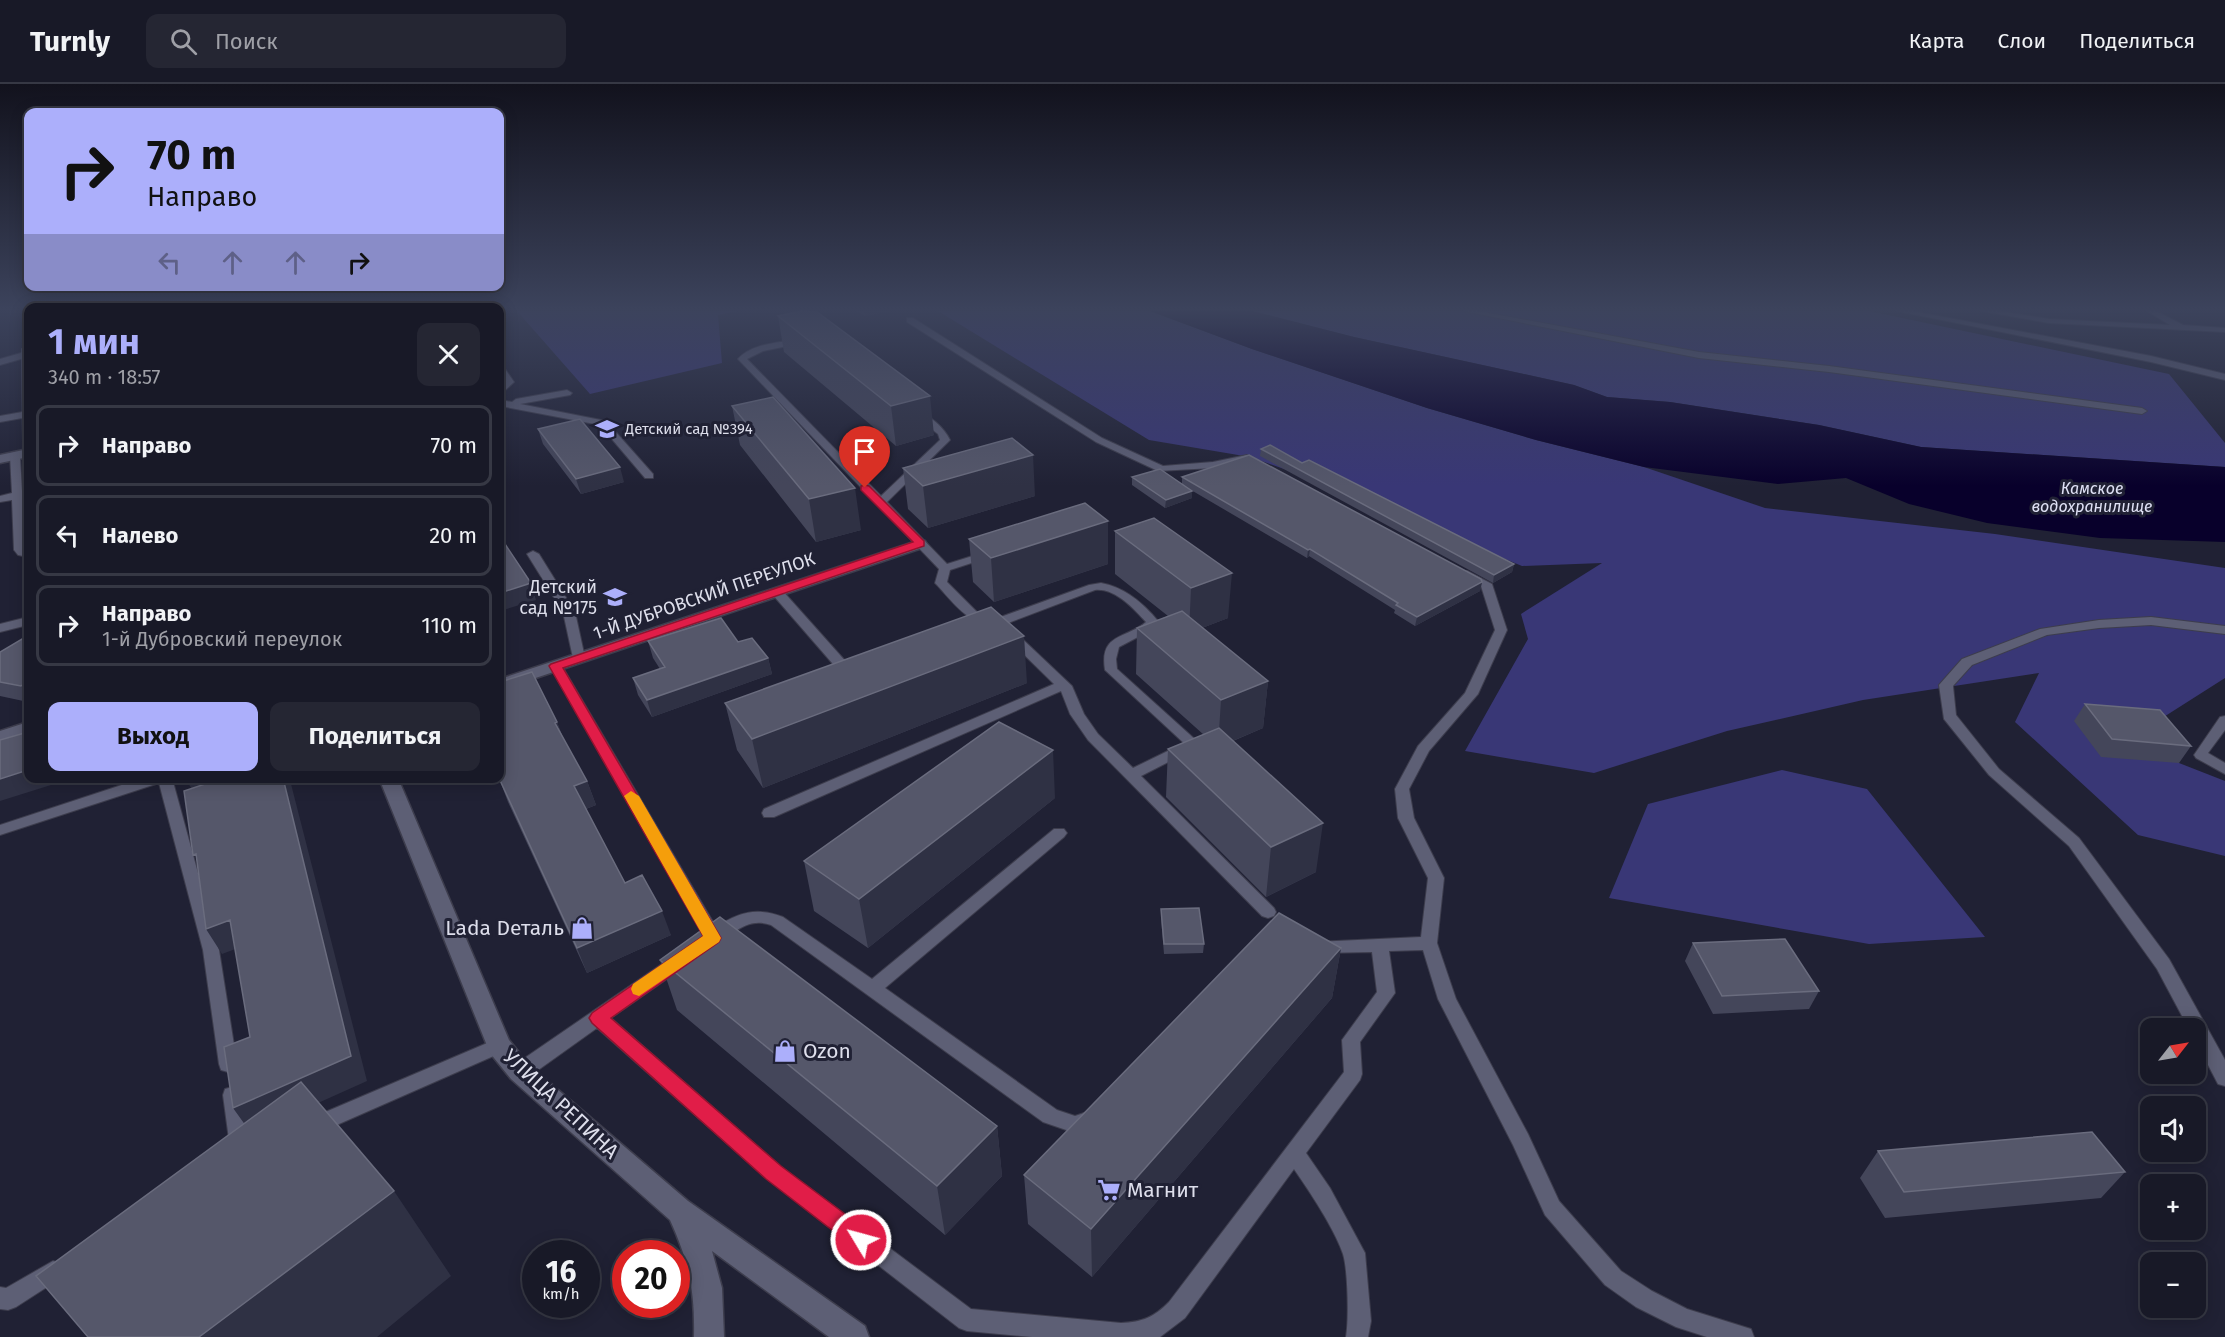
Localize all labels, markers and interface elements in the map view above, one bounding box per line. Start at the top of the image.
search box [146,14,566,68]
text: Turnly [30,25,110,58]
icon: search [167,25,200,58]
text: Поиск [215,28,278,55]
text: Карта [1909,28,1965,54]
text: Слои [1998,28,2046,54]
text: Поделиться [2079,28,2195,54]
text: 70 m [147,130,236,180]
icon: right [48,132,126,210]
text: Направо [147,181,257,213]
icon: left [153,246,186,279]
icon: ahead [216,246,249,279]
icon: ahead [279,246,312,279]
icon: right [342,246,375,279]
text: 1 мин [48,320,140,364]
button: close [417,323,480,386]
text: 340 m · 18:57 [48,365,161,389]
school or university icon: Детский сад №394 [594,416,620,442]
place label: Детский сад №394 [624,420,753,438]
pin [839,426,890,488]
icon: right [51,429,84,462]
text: Направо [102,432,191,459]
text: 70 m [431,432,477,459]
icon: arrive [848,435,881,468]
water label: Камское водохранилище [2032,479,2152,516]
icon: left [51,519,84,552]
text: Налево [102,522,178,549]
text: 20 m [429,522,477,549]
street label: 1-Й ДУБРОВСКИЙ ПЕРЕУЛОК [590,548,818,644]
place label: Детский сад №175 [519,576,597,619]
school or university icon: Детский сад №175 [602,584,628,610]
text: Направо [102,600,191,627]
icon: right [51,609,84,642]
text: 110 m [421,612,477,639]
text: 1-й Дубровский переулок [102,627,342,651]
button: Выход [48,702,258,771]
button: Поделиться [270,702,480,771]
place label: Lada Dеталь [445,915,564,941]
shop icon: Lada Dеталь [569,915,595,941]
north arrow [2140,1018,2206,1084]
map controls [2140,1018,2206,1318]
shop icon: Ozon [772,1038,798,1064]
place label: Ozon [803,1038,851,1064]
street label: УЛИЦА РЕПИНА [498,1044,624,1164]
button: sound [2140,1096,2206,1162]
button: + [2140,1174,2206,1240]
supermarket icon: Магнит [1096,1177,1122,1203]
place label: Магнит [1127,1177,1199,1203]
position arrow [829,1208,893,1272]
speed limit sign: 20 [612,1240,690,1318]
button: − [2140,1252,2206,1318]
text: 16 [546,1254,576,1290]
text: km/h [542,1285,580,1303]

